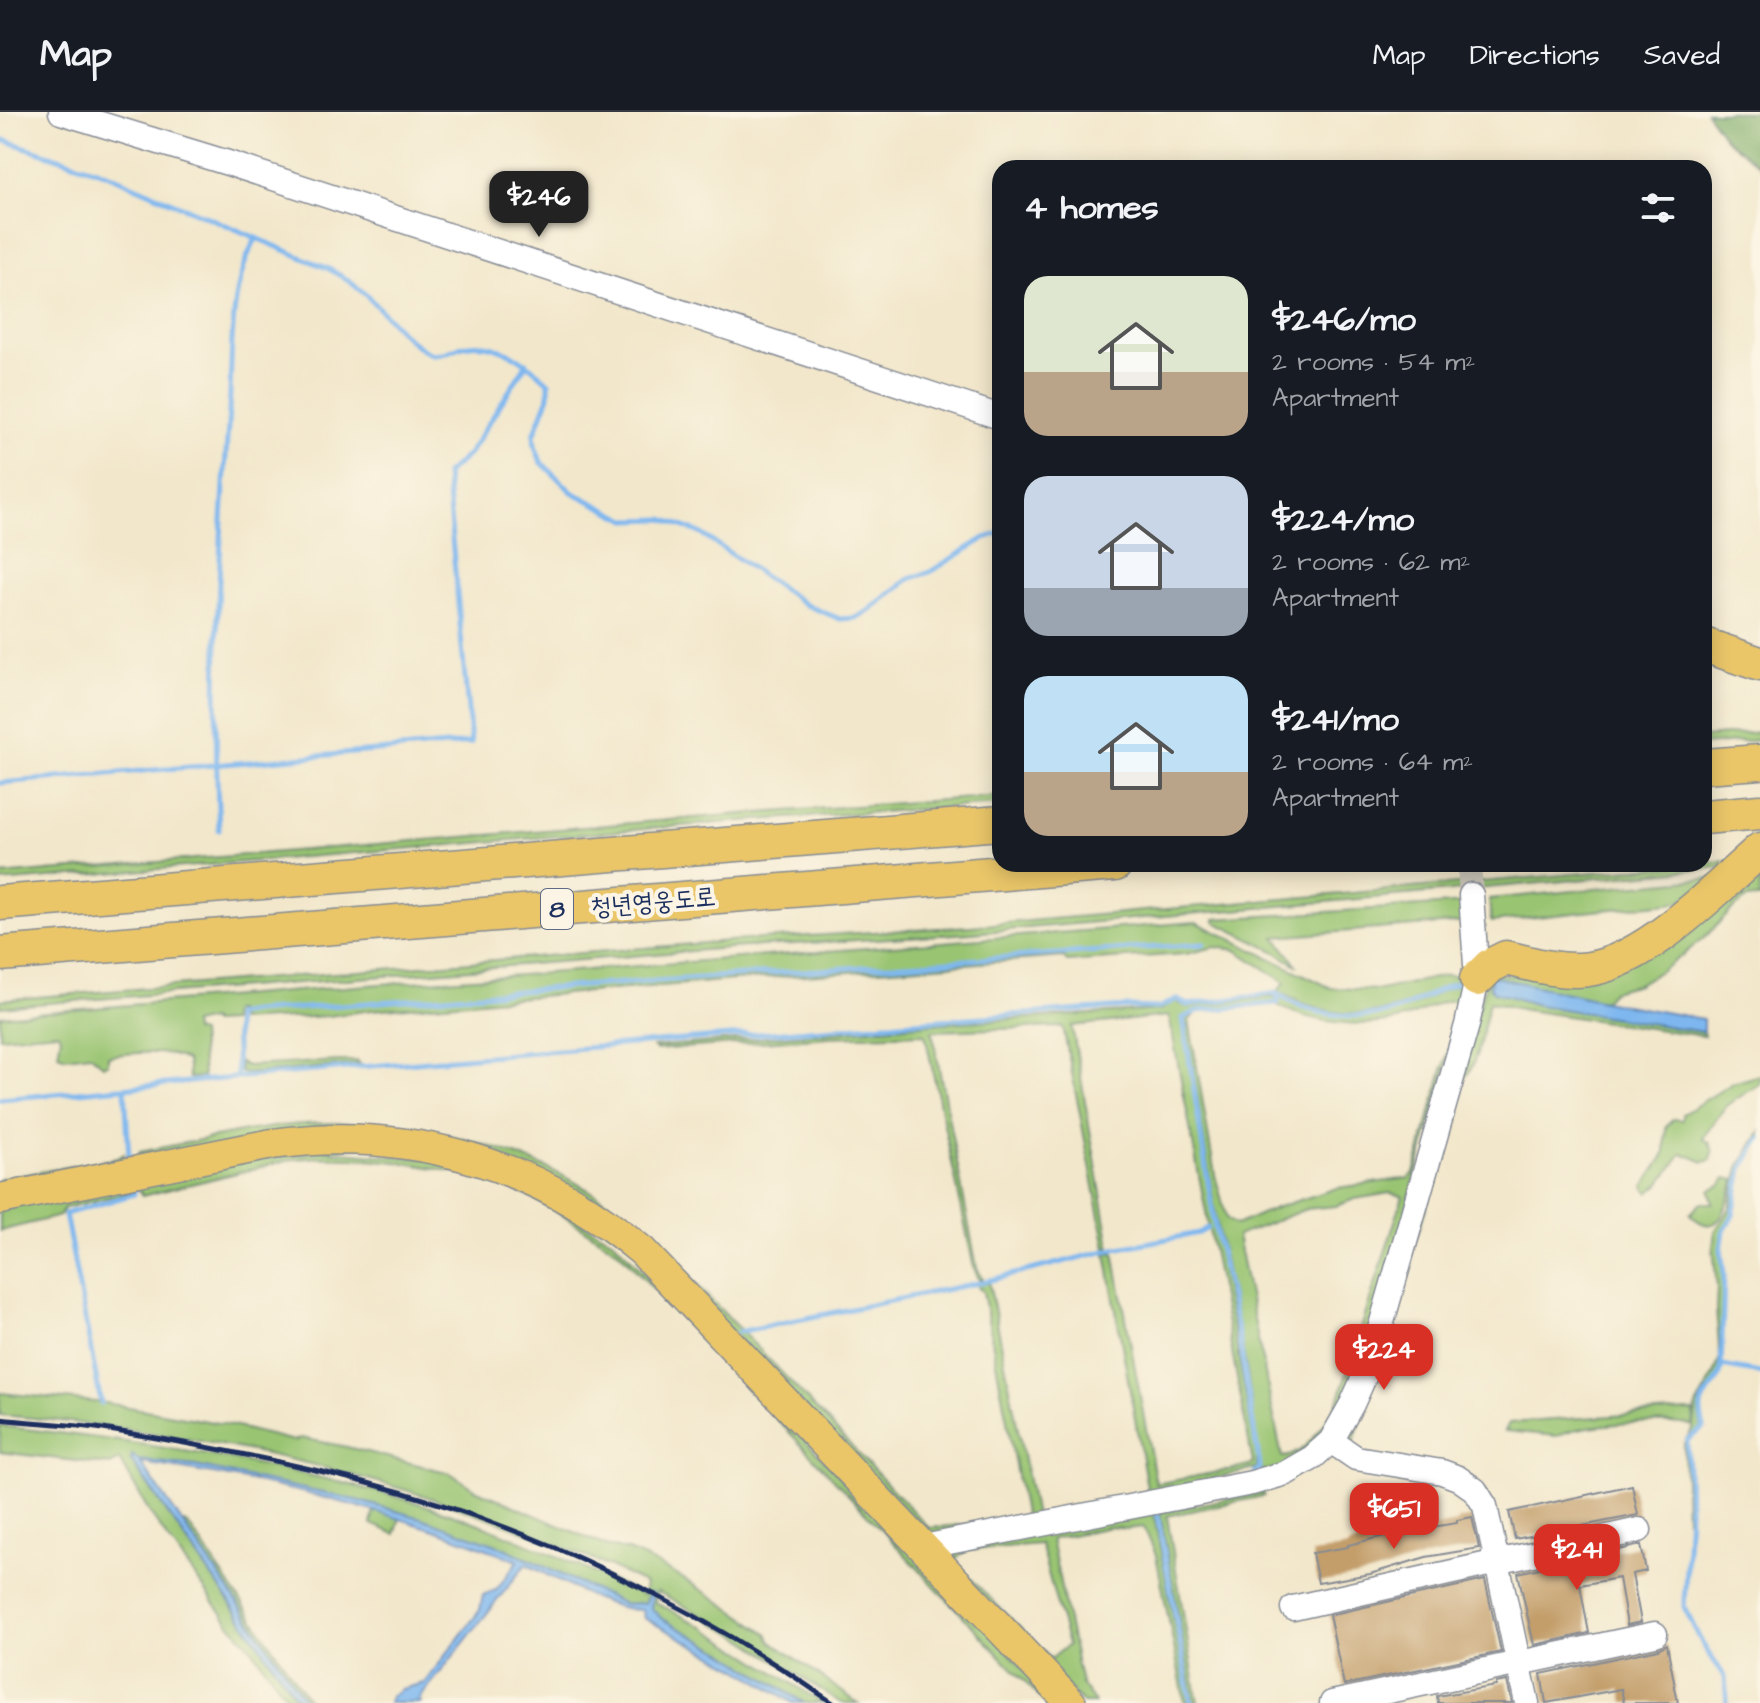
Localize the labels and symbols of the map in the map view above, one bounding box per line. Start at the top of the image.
pin: $246 [492,171,586,239]
street label: 청년영웅도로 [589,879,717,925]
road number: 8 [541,889,573,929]
pin: $224 [1337,1324,1431,1392]
pin: $651 [1347,1483,1441,1551]
pin: $241 [1530,1524,1624,1592]

